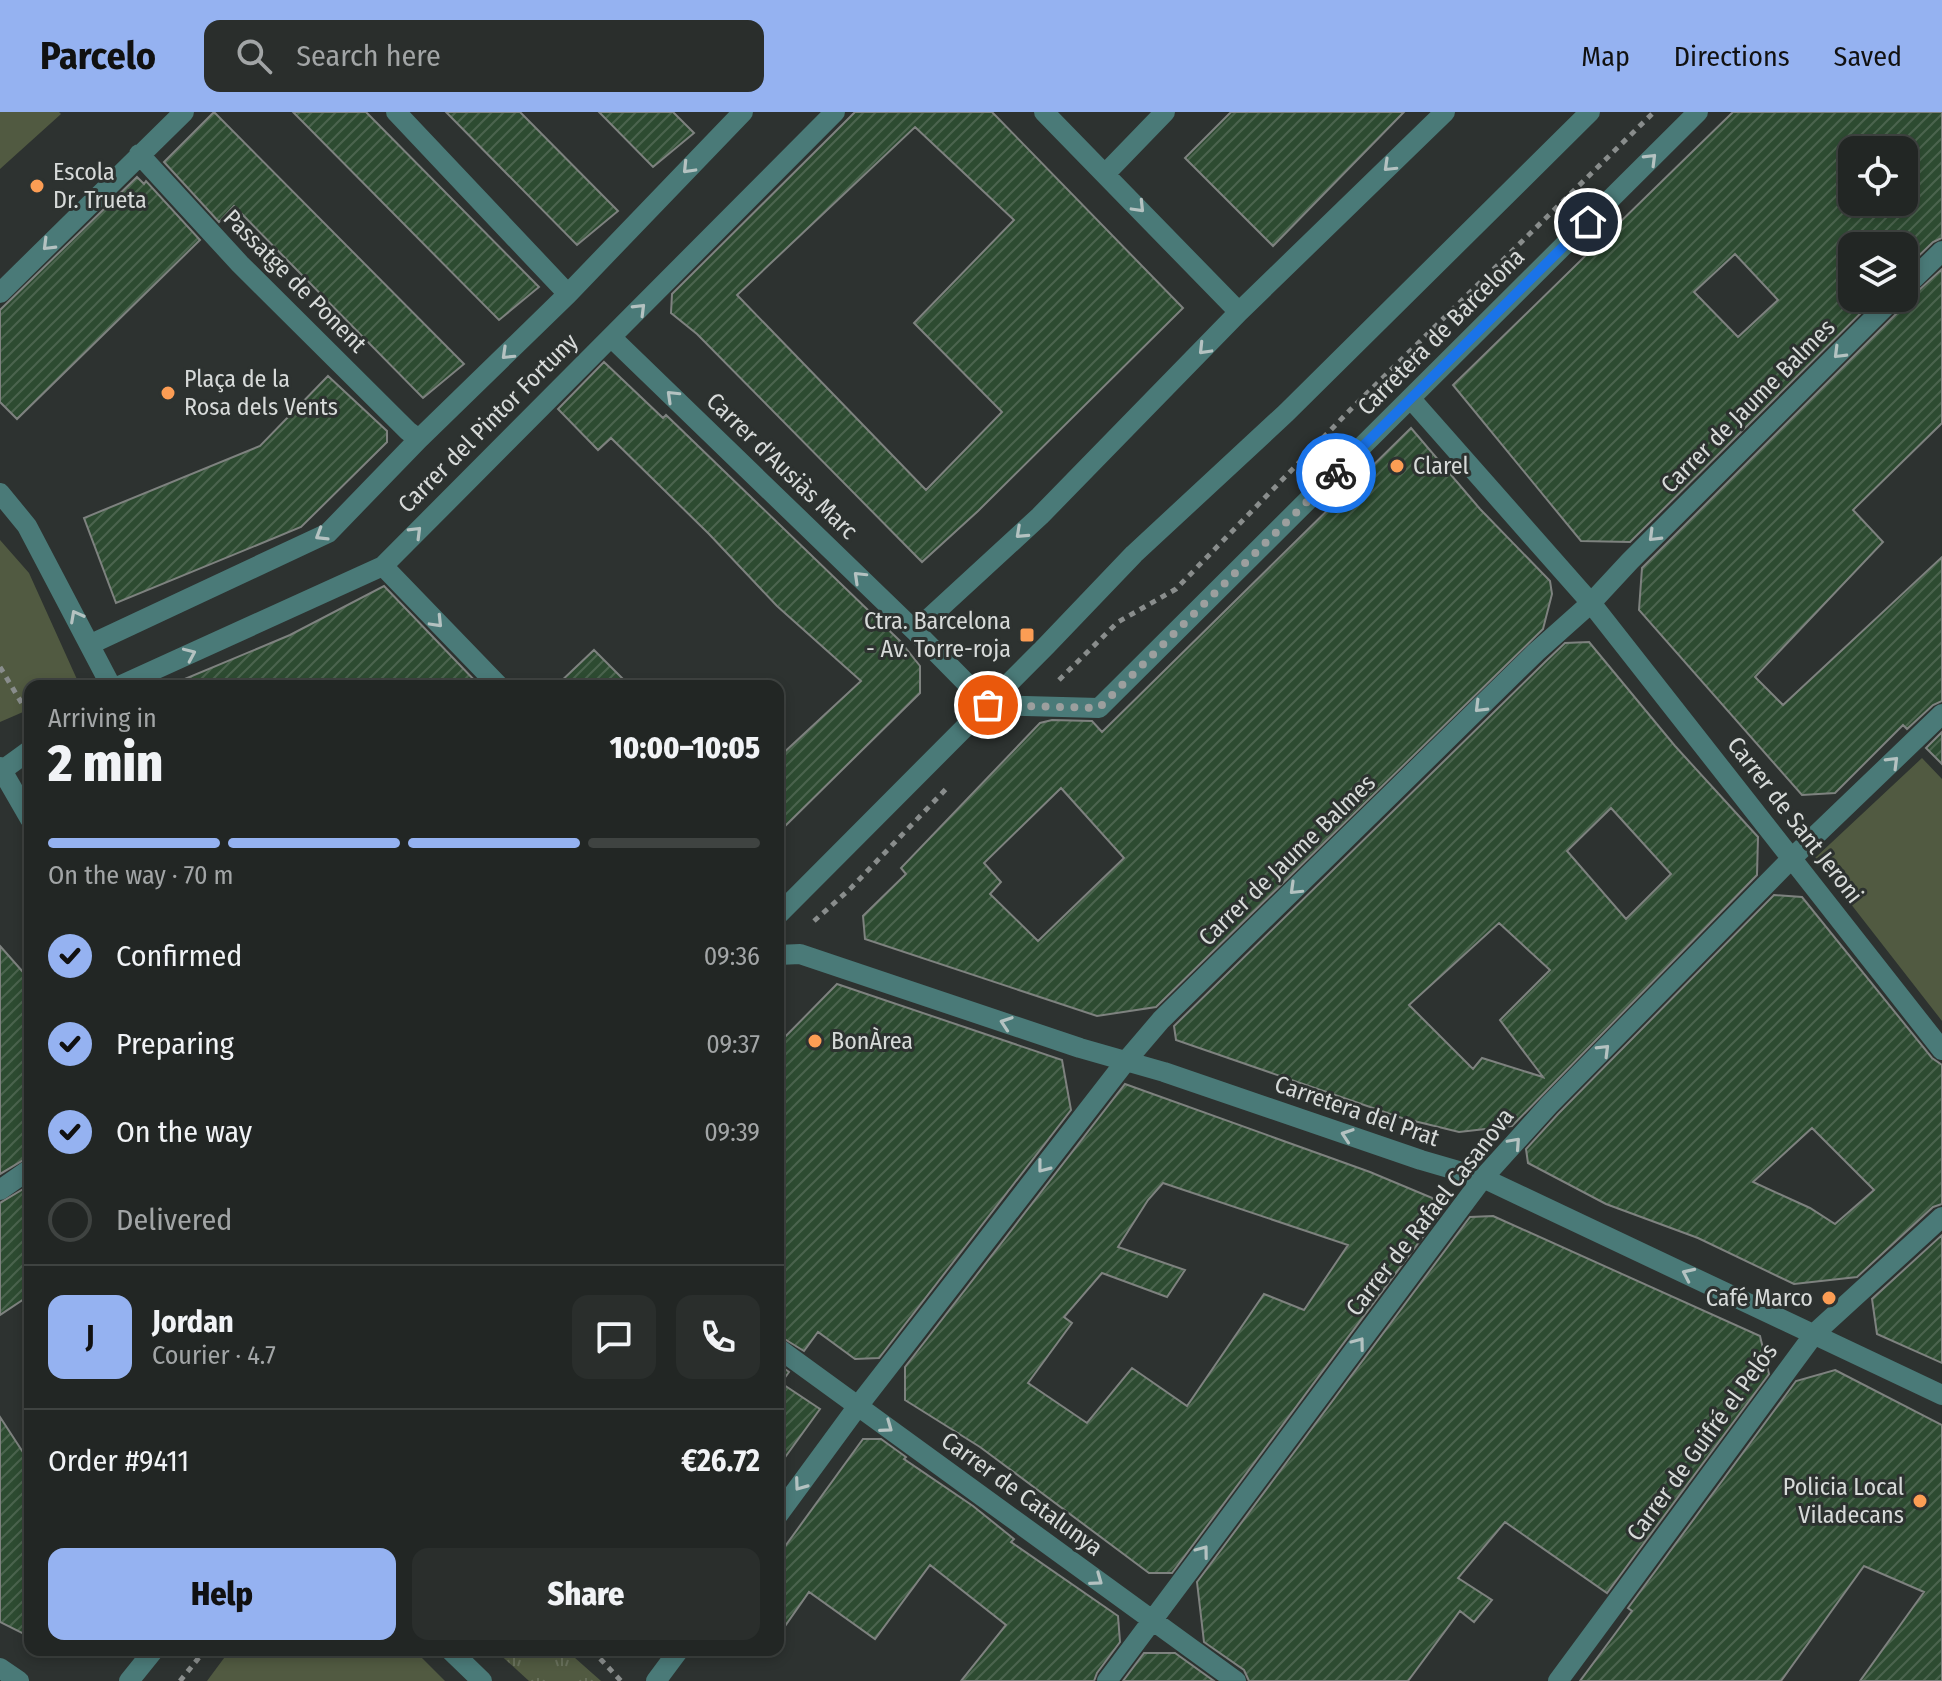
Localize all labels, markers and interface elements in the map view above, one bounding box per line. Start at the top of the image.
search box [204,20,764,92]
text: Parcelo [40,33,156,79]
icon: search [232,34,276,78]
text: Search here [296,38,441,74]
text: Map [1581,40,1630,73]
text: Directions [1674,40,1790,73]
text: Saved [1834,40,1902,73]
map controls [1838,136,1918,312]
button: locate [1838,136,1918,216]
one-way arrow [1642,154,1656,168]
one-way arrow [1384,157,1398,172]
place label: Escola Dr. Trueta [53,158,147,214]
one-way arrow [683,159,698,173]
marker: Escola Dr. Trueta [28,177,46,195]
pin [1554,188,1622,256]
one-way arrow [1129,198,1144,212]
icon: home [1566,200,1610,244]
street label: Passatge de Ponent [218,204,372,358]
button: layers [1838,232,1918,312]
one-way arrow [43,236,57,250]
street label: Carretera de Barcelona [1352,243,1530,421]
one-way arrow [631,304,646,318]
street label: Carrer de Jaume Balmes [1655,313,1841,499]
street label: Carrer del Pintor Fortuny [393,327,584,518]
one-way arrow [1198,340,1213,354]
one-way arrow [502,344,516,359]
one-way arrow [1834,344,1848,358]
place label: Plaça de la Rosa dels Vents [184,365,338,421]
marker: Plaça de la Rosa dels Vents [159,384,177,402]
street label: Carrer d'Ausiàs Marc [701,387,863,545]
one-way arrow [667,391,681,405]
courier [1296,433,1376,513]
icon: bike [1314,451,1358,495]
place label: Clarel [1413,452,1469,480]
marker: Clarel [1388,457,1406,475]
one-way arrow [1015,524,1030,538]
one-way arrow [315,525,330,541]
one-way arrow [407,526,421,541]
one-way arrow [1649,527,1664,541]
one-way arrow [854,572,868,586]
place label: Ctra. Barcelona - Av. Torre-roja [864,607,1011,663]
one-way arrow [71,610,86,625]
one-way arrow [428,613,442,628]
marker: Ctra. Barcelona - Av. Torre-roja [1018,626,1036,644]
one-way arrow [182,648,196,664]
pin [954,671,1022,739]
icon: bag [966,683,1010,727]
one-way arrow [1475,698,1489,712]
text: Arriving in [48,703,157,734]
text: 10:00–10:05 [610,730,760,766]
street label: Carrer de Sant Jeroni [1721,731,1869,909]
text: 2 min [48,732,163,795]
one-way arrow [1884,757,1898,771]
street label: Carrer de Jaume Balmes [1193,769,1381,951]
text: On the way · 70 m [48,860,234,891]
one-way arrow [1290,880,1304,895]
icon: check [48,934,92,978]
text: Confirmed [116,938,242,974]
text: 09:36 [704,941,760,972]
one-way arrow [1000,1016,1014,1032]
icon: check [48,1022,92,1066]
text: Preparing [116,1026,234,1062]
place label: BonÀrea [831,1026,913,1055]
text: 09:37 [706,1029,760,1060]
marker: BonÀrea [806,1032,824,1050]
one-way arrow [1595,1045,1609,1059]
street label: Carretera del Prat [1271,1070,1443,1152]
street label: Carrer de Rafael Casanova [1340,1103,1520,1321]
icon: check [48,1110,92,1154]
text: On the way [116,1114,252,1150]
text: 09:39 [704,1117,760,1148]
one-way arrow [1341,1129,1355,1145]
one-way arrow [1506,1137,1520,1152]
one-way arrow [1039,1158,1053,1173]
text: Delivered [116,1202,232,1238]
one-way arrow [1682,1268,1697,1284]
place label: Café Marco [1706,1284,1813,1312]
marker: Café Marco [1820,1289,1838,1307]
button: chat [572,1295,656,1379]
button: phone [676,1295,760,1379]
text: Jordan [152,1304,234,1340]
text: J [86,1319,94,1355]
one-way arrow [1350,1337,1364,1352]
street label: Carrer de Guifré el Pelós [1621,1338,1783,1546]
text: Courier · 4.7 [152,1340,276,1371]
one-way arrow [878,1417,892,1432]
street label: Carrer de Catalunya [936,1426,1108,1562]
text: Order #9411 [48,1443,189,1479]
text: €26.72 [681,1443,760,1479]
place label: Policia Local Viladecans [1783,1473,1904,1529]
one-way arrow [796,1476,810,1491]
marker: Policia Local Viladecans [1911,1492,1929,1510]
one-way arrow [1194,1545,1208,1560]
button: Help [48,1548,396,1640]
button: Share [412,1548,760,1640]
one-way arrow [1088,1570,1103,1585]

